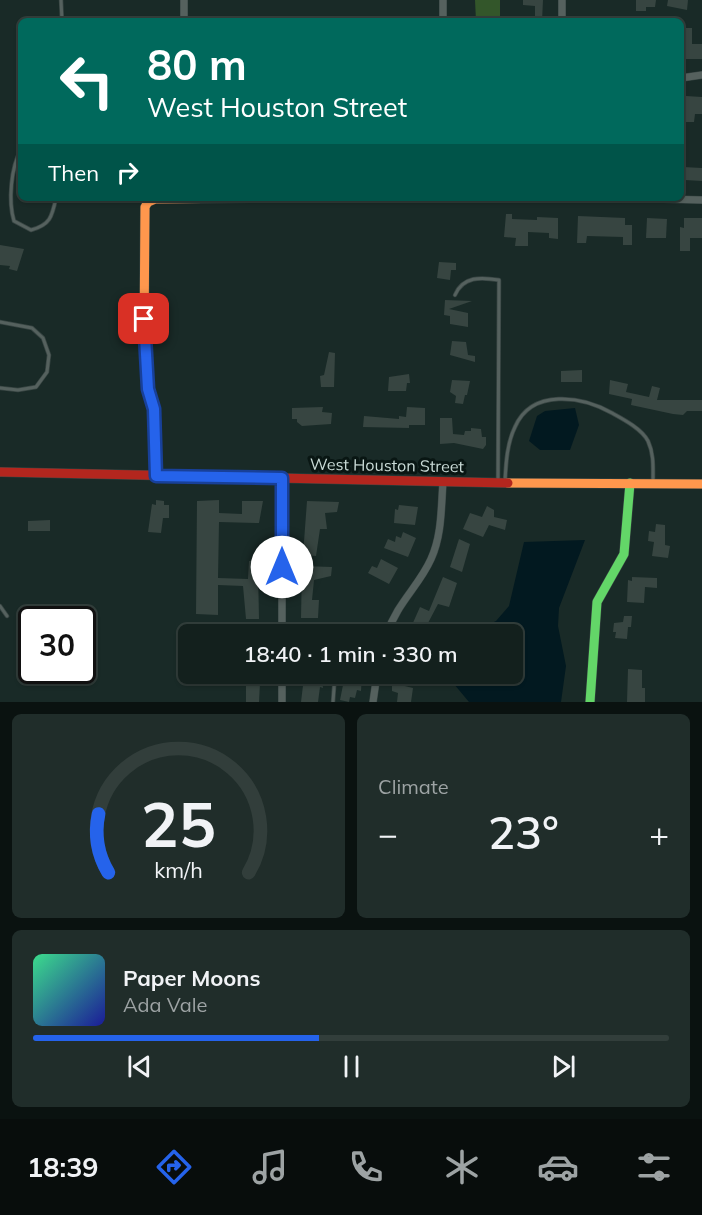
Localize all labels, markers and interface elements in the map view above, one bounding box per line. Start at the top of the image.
text: 80 m [147,38,247,91]
icon: left [48,42,126,120]
text: West Houston Street [147,90,407,124]
icon: right [111,156,144,189]
text: Then [48,159,99,187]
pin [118,293,169,344]
icon: arrive [127,302,160,335]
street label: West Houston Street [310,454,465,476]
position arrow [250,535,314,599]
speed limit sign: 30 [18,606,96,684]
text: 18:40 · 1 min · 330 m [243,640,458,668]
text: Climate [378,774,449,799]
text: 25 [141,784,216,863]
text: 23° [488,804,559,860]
text: − [378,813,398,854]
text: + [649,813,669,854]
text: km/h [154,856,203,883]
text: Paper Moons [123,964,261,992]
text: Ada Vale [123,992,207,1017]
icon: previous [123,1050,156,1083]
icon: pause [335,1050,368,1083]
icon: next [547,1050,580,1083]
icon: directions [153,1146,195,1188]
icon: music [249,1146,291,1188]
icon: phone [345,1146,387,1188]
icon: climate [441,1146,483,1188]
icon: car [537,1146,579,1188]
icon: filters [633,1146,675,1188]
text: 18:39 [27,1150,99,1184]

